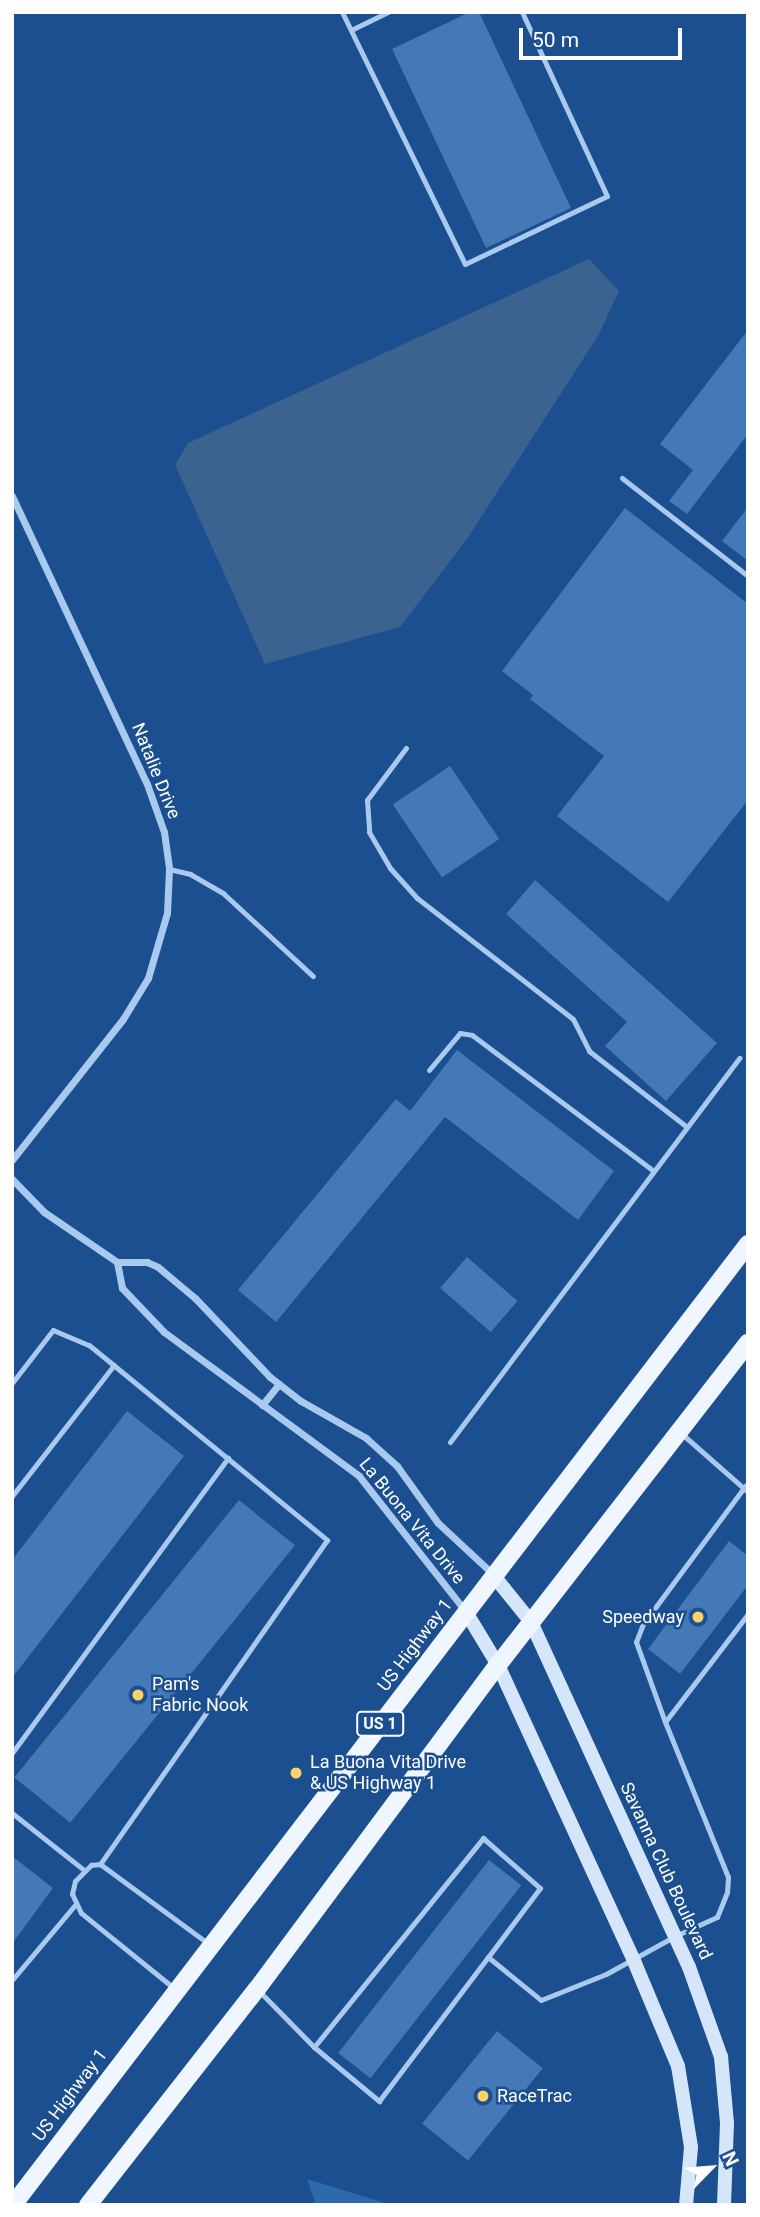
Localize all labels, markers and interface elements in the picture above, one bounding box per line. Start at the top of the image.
scale bar [522,14,685,58]
text: 50 m [532,28,579,52]
street label: Natalie Drive [127,720,185,822]
street label: La Buona Vita Drive [355,1454,469,1588]
street label: US Highway 1 [373,1594,457,1696]
place label: Speedway [602,1606,684,1628]
marker: Speedway [690,1609,706,1625]
place label: Pam's Fabric Nook [152,1674,248,1716]
marker: Pam's Fabric Nook [130,1687,146,1703]
road number: US 1 [356,1712,404,1736]
place label: La Buona Vita Drive & US Highway 1 [310,1752,466,1795]
marker: La Buona Vita Drive & US Highway 1 [288,1765,304,1781]
street label: Savanna Club Boulevard [615,1779,717,1963]
street label: US Highway 1 [28,2044,112,2146]
place label: RaceTrac [497,2085,572,2107]
marker: RaceTrac [475,2088,491,2104]
north arrow [676,2133,746,2203]
text: N [717,2148,744,2170]

